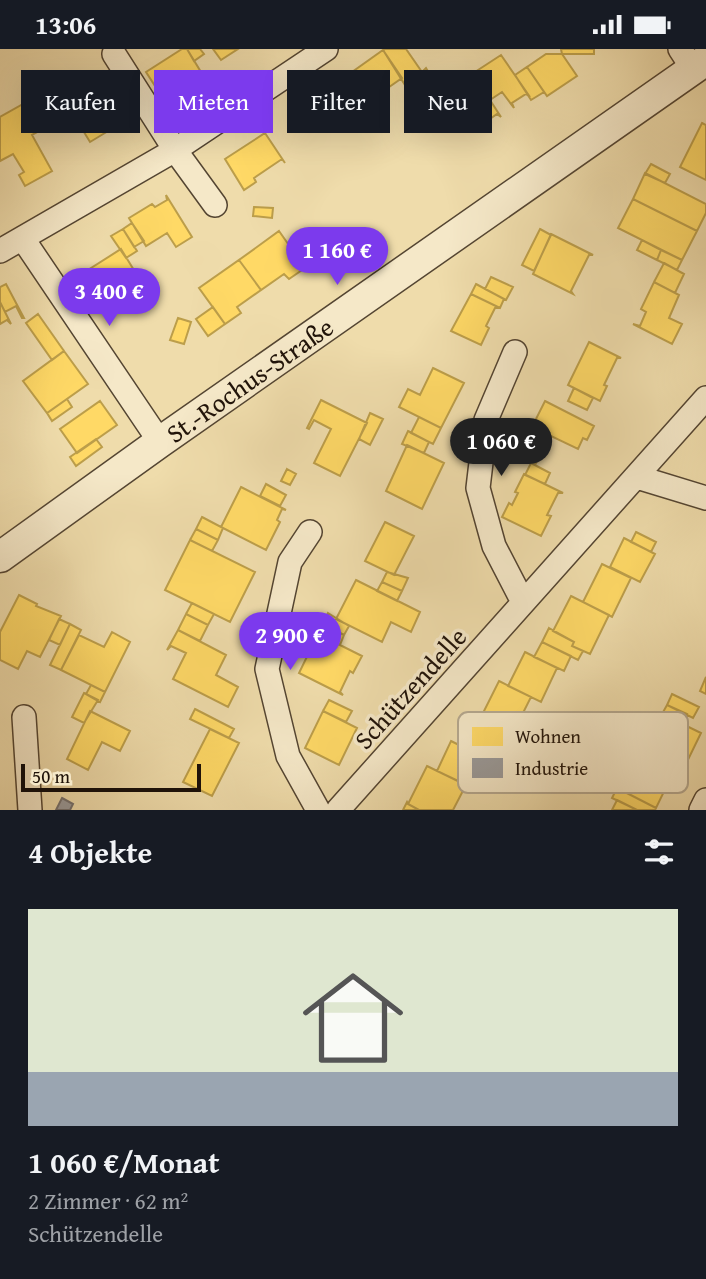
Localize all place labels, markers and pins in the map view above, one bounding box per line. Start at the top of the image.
pin: 1 160 € [272,227,402,287]
pin: 3 400 € [44,268,174,328]
pin: 1 060 € [436,419,566,478]
pin: 2 900 € [225,613,355,672]

